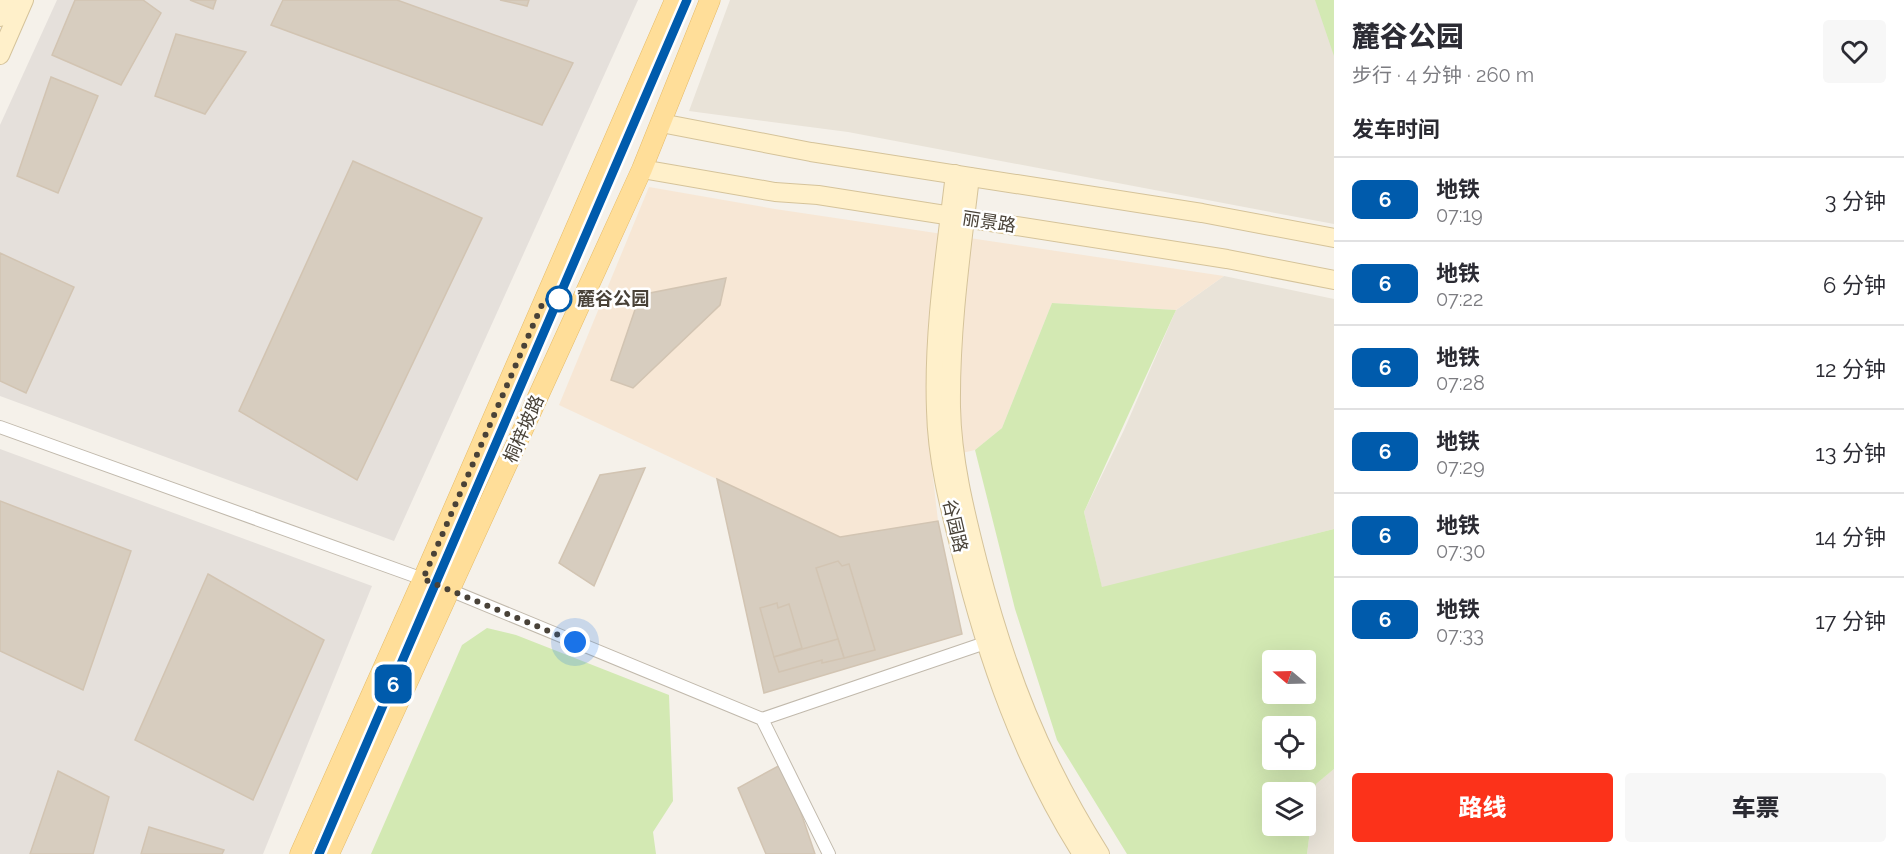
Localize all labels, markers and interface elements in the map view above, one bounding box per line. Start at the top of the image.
text: 麓谷公园 [1352,20,1464,53]
button: heart [1823,20,1886,83]
text: 步行 · 4 分钟 · 260 m [1352,63,1534,87]
text: 发车时间 [1352,116,1440,142]
text: 地铁 [1436,176,1480,202]
text: 6 [1379,187,1391,212]
text: 3 分钟 [1825,188,1886,214]
text: 07:19 [1436,203,1483,227]
street label: 丽景路 [961,207,1017,236]
text: 地铁 [1436,260,1480,286]
text: 6 [1379,271,1391,296]
text: 6 分钟 [1823,272,1886,298]
marker: 麓谷公园 [546,286,572,312]
text: 07:22 [1436,287,1483,311]
place label: 麓谷公园 [577,288,649,309]
text: 地铁 [1436,344,1480,370]
text: 6 [1379,355,1391,380]
text: 12 分钟 [1816,356,1886,382]
text: 07:28 [1436,371,1485,395]
street label: 桐梓坡路 [499,392,548,466]
text: 地铁 [1436,428,1480,454]
text: 6 [1379,439,1391,464]
text: 13 分钟 [1815,440,1886,466]
text: 07:29 [1436,455,1485,479]
street label: 谷园路 [939,497,972,555]
text: 地铁 [1436,512,1480,538]
text: 6 [1379,523,1391,548]
text: 14 分钟 [1815,524,1886,550]
text: 07:30 [1436,539,1485,563]
text: 地铁 [1436,596,1480,622]
text: 6 [1379,607,1391,632]
text: 17 分钟 [1815,608,1886,634]
text: 07:33 [1436,623,1484,647]
your location [560,627,590,657]
north arrow [1262,650,1316,704]
map controls [1262,650,1316,836]
line badge: 6 [374,664,412,704]
text: 6 [387,672,399,697]
button: locate [1262,716,1316,770]
button: 路线 [1352,773,1613,842]
button: 车票 [1625,773,1886,842]
button: layers [1262,782,1316,836]

